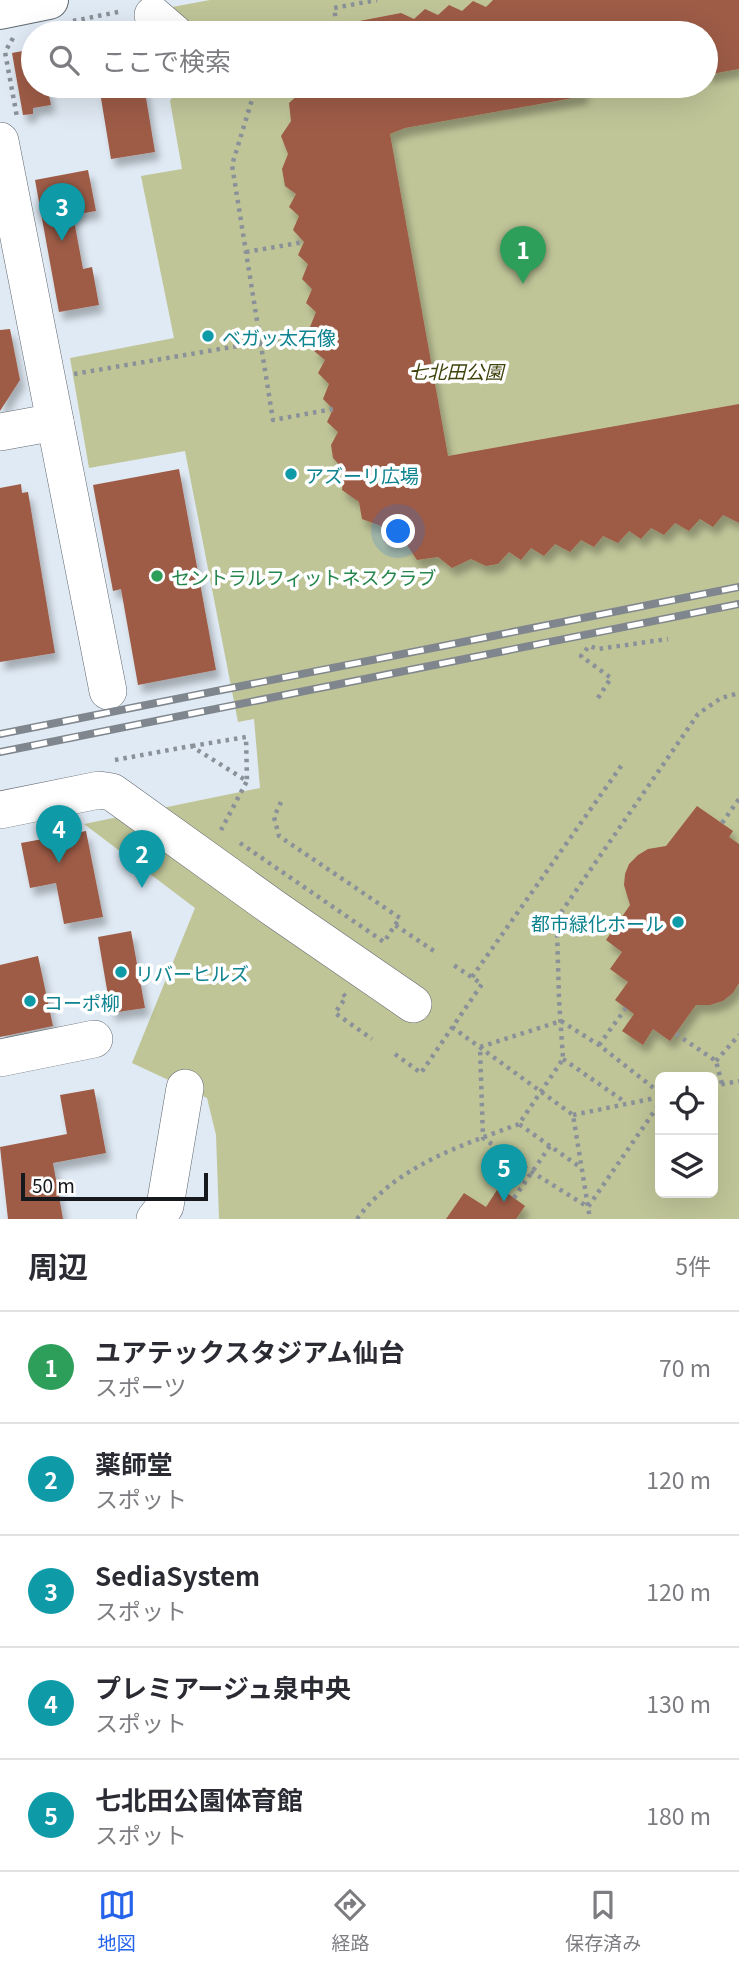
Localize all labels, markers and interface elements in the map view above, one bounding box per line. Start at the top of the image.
search box [21,21,718,98]
icon: search [45,41,83,79]
text: ここで検索 [101,41,231,78]
pin: 3 [39,183,85,241]
pin: 1 [500,226,546,284]
place label: ベガッ太石像 [222,323,336,350]
marker: ベガッ太石像 [200,328,216,344]
park label: 七北田公園 [408,357,506,384]
place label: アズーリ広場 [305,461,419,488]
marker: アズーリ広場 [283,466,299,482]
your location [381,514,415,548]
place label: セントラルフィットネスクラブ [171,563,437,590]
marker: セントラルフィットネスクラブ [149,568,165,584]
pin: 4 [36,805,82,863]
pin: 2 [119,830,165,888]
place label: 都市緑化ホール [531,909,664,936]
marker: 都市緑化ホール [670,914,686,930]
place label: リバーヒルズ [135,959,249,986]
marker: リバーヒルズ [113,964,129,980]
place label: コーポ柳 [44,988,120,1015]
marker: コーポ柳 [22,993,38,1009]
map controls [655,1072,718,1198]
button: locate [655,1072,718,1135]
button: layers [655,1135,718,1198]
pin: 5 [481,1144,527,1202]
scale bar [21,1170,208,1202]
text: 50 m [32,1171,75,1198]
text: 周辺 [28,1243,88,1287]
text: 5件 [675,1248,711,1282]
text: ユアテックスタジアム仙台 [95,1332,404,1369]
text: 1 [44,1350,58,1384]
text: 70 m [659,1350,711,1384]
text: スポーツ [95,1369,187,1403]
text: 薬師堂 [95,1444,173,1481]
text: 2 [44,1462,58,1496]
text: 120 m [646,1462,711,1496]
text: スポット [95,1481,187,1515]
text: SediaSystem [95,1556,260,1593]
text: 3 [44,1574,58,1608]
text: 120 m [646,1574,711,1608]
text: スポット [95,1593,187,1627]
text: プレミアージュ泉中央 [95,1668,351,1705]
text: 4 [44,1686,58,1720]
text: 130 m [646,1686,711,1720]
text: スポット [95,1705,187,1739]
text: 七北田公園体育館 [95,1780,303,1817]
text: 5 [44,1798,58,1832]
text: 180 m [646,1798,711,1832]
text: スポット [95,1817,187,1851]
tab: 地図 [98,1886,136,1955]
tab: 経路 [331,1886,369,1955]
tab: 保存済み [565,1886,641,1955]

